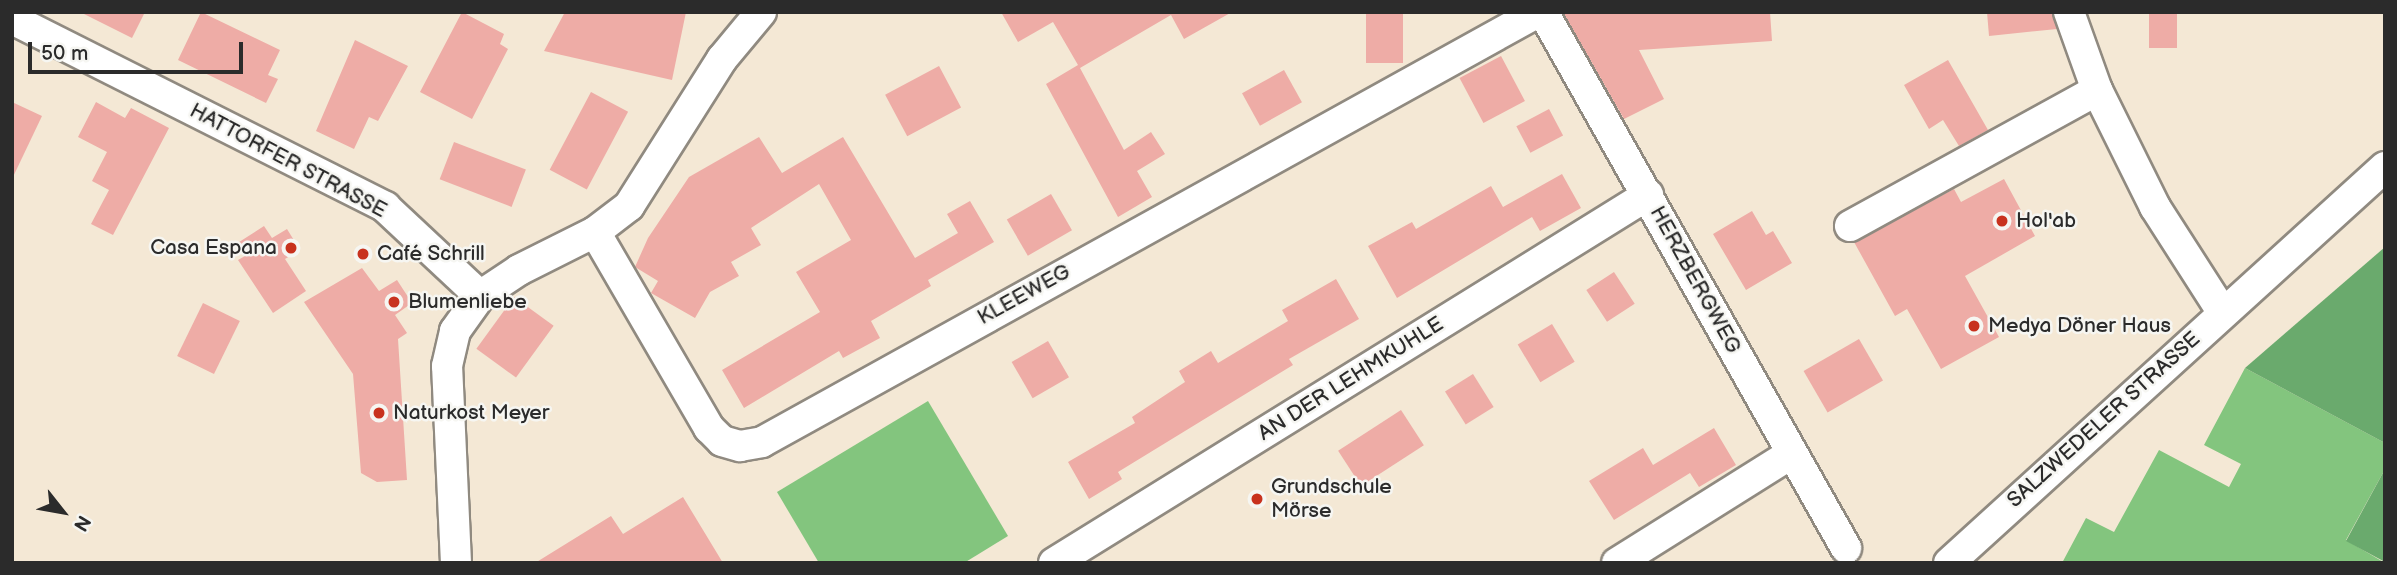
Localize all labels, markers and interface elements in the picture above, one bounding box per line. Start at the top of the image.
scale bar [32,28,247,72]
text: 50 m [41,41,88,66]
street label: HATTORFER STRASSE [185,98,391,224]
street label: HERZBERGWEG [1644,202,1746,358]
place label: Hol'ab [2016,208,2076,234]
marker: Hol'ab [1994,213,2010,229]
place label: Casa Espana [150,235,277,261]
marker: Casa Espana [283,240,299,256]
place label: Café Schrill [377,241,485,267]
marker: Café Schrill [355,246,371,262]
street label: KLEEWEG [973,259,1075,331]
place label: Blumenliebe [408,289,527,315]
marker: Blumenliebe [386,294,402,310]
street label: AN DER LEHMKUHLE [1254,312,1448,446]
place label: Medya Döner Haus [1988,313,2171,339]
marker: Medya Döner Haus [1966,318,1982,334]
street label: SALZWEDELER STRASSE [2002,327,2206,513]
place label: Naturkost Meyer [393,400,549,426]
marker: Naturkost Meyer [371,405,387,421]
place label: Grundschule Mörse [1271,474,1392,524]
north arrow [28,477,98,547]
marker: Grundschule Mörse [1249,491,1265,507]
text: N [68,511,95,535]

